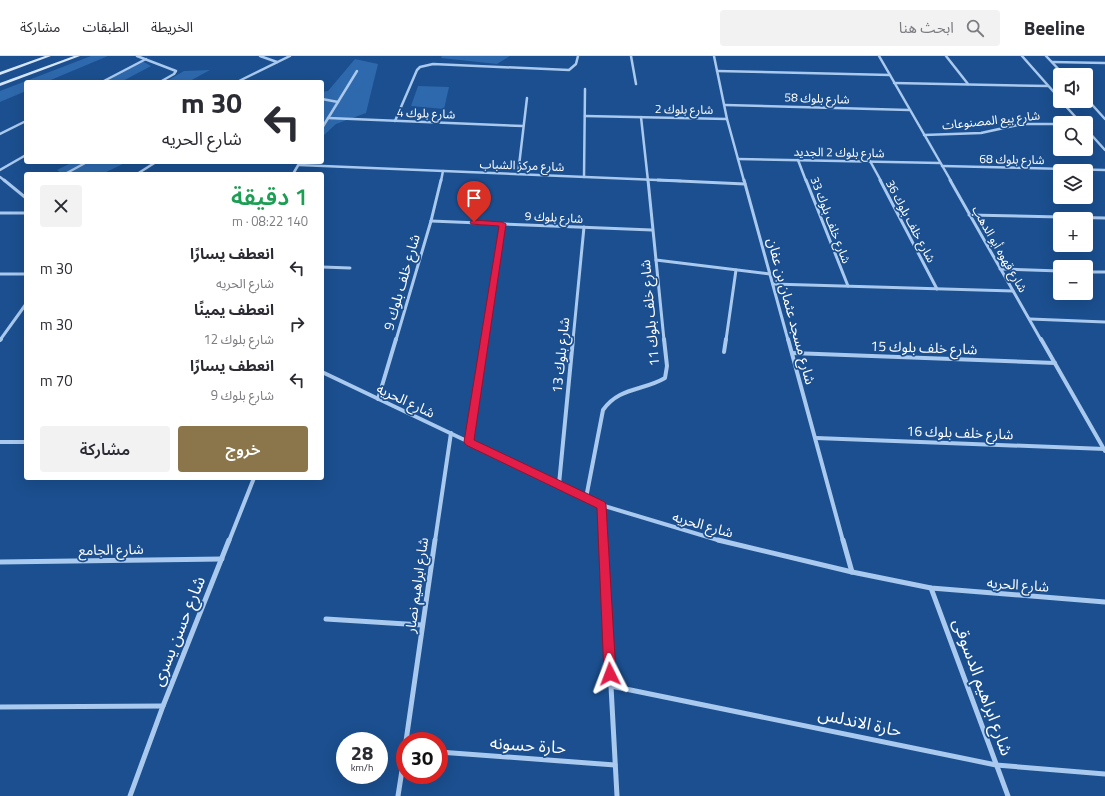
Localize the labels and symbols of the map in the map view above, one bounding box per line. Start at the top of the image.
street label: شارع بلوك 58 [784,87,850,109]
street label: شارع بلوك 2 [655,99,713,119]
street label: شارع بلوك 4 [396,102,456,124]
street label: شارع بيع المصنوعات [941,105,1041,135]
street label: شارع بلوك 2 الجديد [793,142,885,162]
street label: شارع بلوك 68 [979,149,1045,169]
street label: شارع مركز الشباب [479,154,565,176]
street label: شارع خلف بلوك 33 [806,174,856,266]
street label: شارع خلف بلوك 36 [881,176,941,266]
pin [457,181,491,222]
street label: شارع قهوه أبو الدهب [967,202,1033,296]
street label: شارع بلوك 9 [524,206,584,228]
street label: شارع خلف بلوك 9 [377,231,426,333]
street label: شارع مسجد عثمان بن عفان [761,235,822,387]
street label: شارع خلف بلوك 11 [634,259,665,367]
street label: شارع بلوك 13 [546,316,575,394]
street label: شارع خلف بلوك 15 [870,335,978,360]
street label: شارع الحريه [373,377,439,424]
street label: شارع خلف بلوك 16 [906,420,1014,445]
street label: شارع الحريه [670,505,736,544]
street label: شارع ابراهيم نصار [399,536,434,635]
street label: شارع الجامع [78,538,144,561]
street label: شارع الحريه [986,571,1050,598]
street label: شارع حسن يسرى [144,572,212,690]
street label: شارع ابراهيم الدسوقى [946,615,1020,759]
position arrow [589,653,631,695]
street label: حارة الاندلس [816,700,904,744]
street label: حارة حسونه [489,729,567,761]
speed limit sign: 30 [396,732,448,784]

